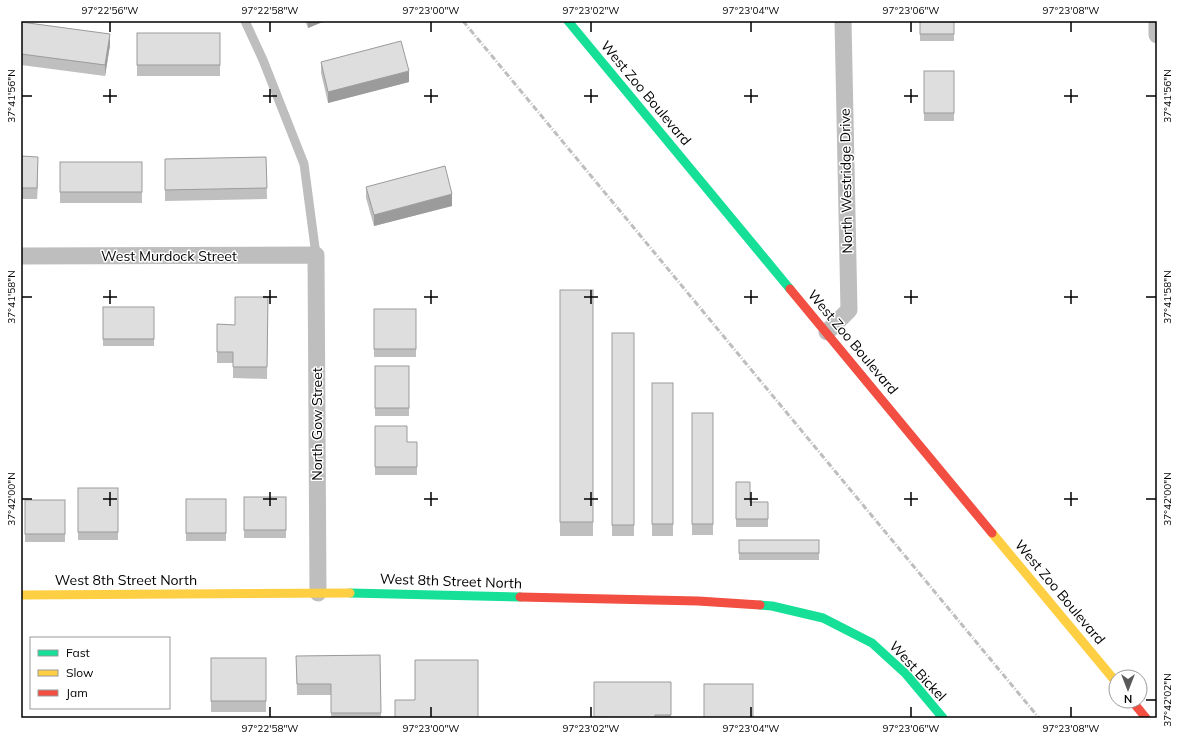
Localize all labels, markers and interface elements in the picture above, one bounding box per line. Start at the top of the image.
text: 97°22'56"W [82,4,138,17]
text: 97°22'58"W [242,4,298,17]
text: 97°23'00"W [403,4,459,17]
text: 97°23'02"W [563,4,619,17]
text: 97°23'04"W [723,4,779,17]
text: 97°23'06"W [883,4,939,17]
text: 97°23'08"W [1043,4,1099,17]
street label: West Zoo Boulevard [597,37,695,149]
text: 37°41'56"N [5,69,18,123]
text: 37°41'56"N [1161,69,1174,123]
street label: North Westridge Drive [836,108,856,254]
street label: West Murdock Street [101,247,237,265]
text: 37°41'58"N [5,270,18,324]
text: 37°41'58"N [1161,270,1174,324]
street label: West Zoo Boulevard [804,286,902,398]
street label: North Gow Street [308,367,326,481]
text: 37°42'00"N [5,472,18,526]
text: 37°42'00"N [1161,472,1174,526]
street label: West Zoo Boulevard [1011,536,1109,648]
street label: West 8th Street North [380,570,522,592]
street label: West 8th Street North [55,571,197,589]
legend [30,637,170,709]
street label: West Bickel [886,637,950,705]
text: Fast [66,645,90,660]
text: Slow [66,665,94,680]
north arrow [1108,669,1148,709]
text: 37°42'02"N [1161,673,1174,727]
text: Jam [66,685,88,700]
text: N [1124,692,1132,706]
text: 97°22'58"W [242,722,298,735]
text: 97°23'00"W [403,722,459,735]
text: 97°23'02"W [563,722,619,735]
text: 97°23'04"W [723,722,779,735]
text: 97°23'06"W [883,722,939,735]
text: 97°23'08"W [1043,722,1099,735]

